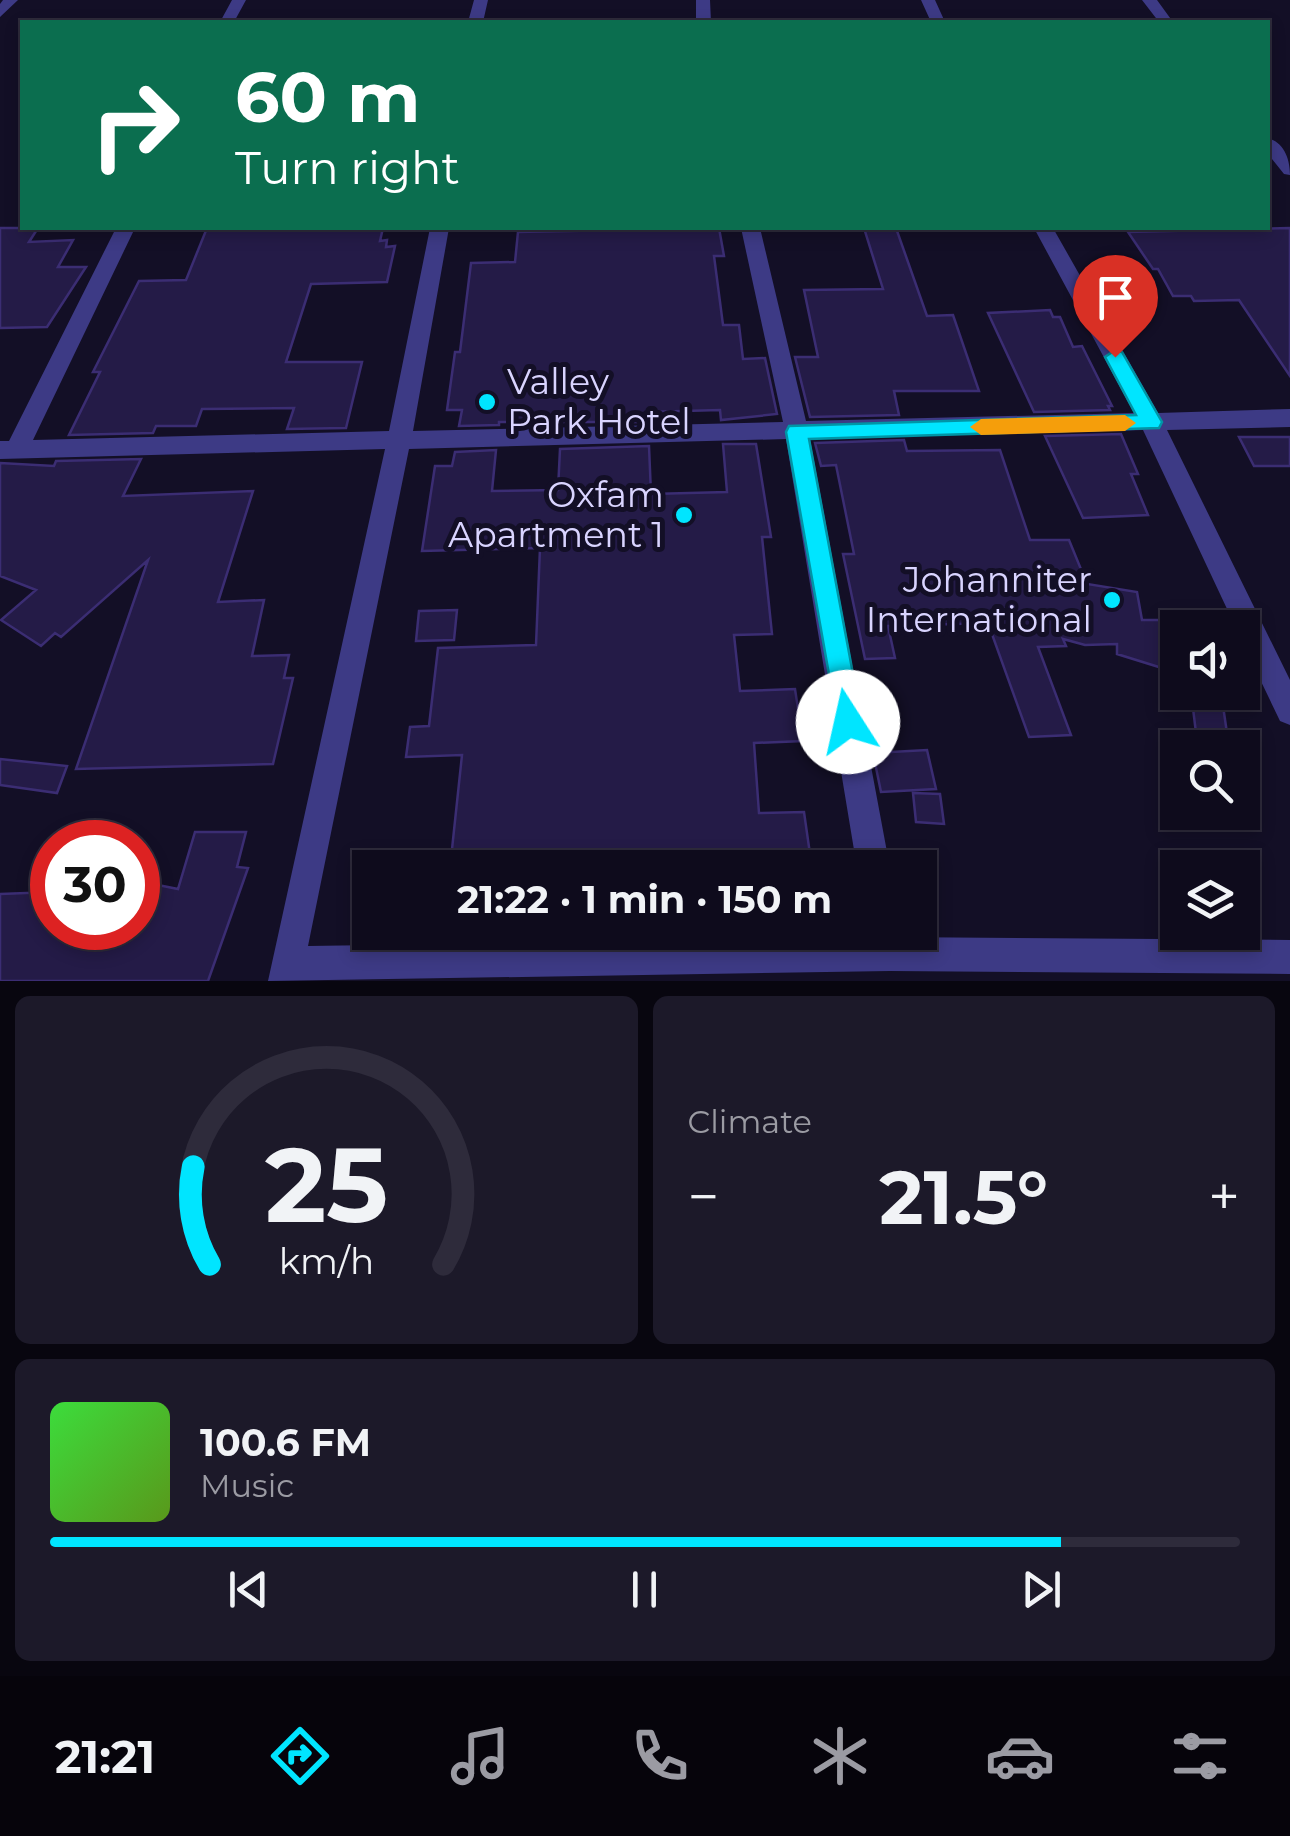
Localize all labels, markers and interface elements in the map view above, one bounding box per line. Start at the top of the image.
text: 60 m [235,54,420,140]
icon: right [70,60,200,190]
text: Turn right [235,140,460,195]
pin [1073,255,1158,358]
icon: arrive [1088,270,1143,325]
place label: Valley Park Hotel [507,360,691,443]
marker: Valley Park Hotel [476,391,498,413]
place label: Oxfam Apartment 1 [448,473,664,556]
marker: Oxfam Apartment 1 [673,504,695,526]
place label: Johanniter International [866,558,1092,641]
marker: Johanniter International [1101,589,1123,611]
map controls [1160,610,1260,950]
button: sound [1160,610,1260,710]
position arrow [796,670,900,774]
button: search [1160,730,1260,830]
speed limit sign: 30 [30,820,160,950]
button: layers [1160,850,1260,950]
text: 21:22 · 1 min · 150 m [457,876,832,923]
text: Climate [688,1102,812,1141]
text: 25 [265,1121,388,1248]
text: 21.5° [879,1151,1048,1243]
text: − [688,1163,719,1230]
text: + [1208,1163,1240,1230]
text: km/h [279,1239,374,1283]
text: 100.6 FM [200,1419,371,1466]
text: Music [200,1466,294,1505]
icon: previous [221,1562,276,1617]
icon: pause [617,1562,672,1617]
icon: next [1014,1562,1069,1617]
icon: directions [265,1721,335,1791]
icon: music [445,1721,515,1791]
icon: phone [625,1721,695,1791]
icon: climate [805,1721,875,1791]
icon: car [985,1721,1055,1791]
icon: filters [1165,1721,1235,1791]
text: 21:21 [55,1729,155,1784]

